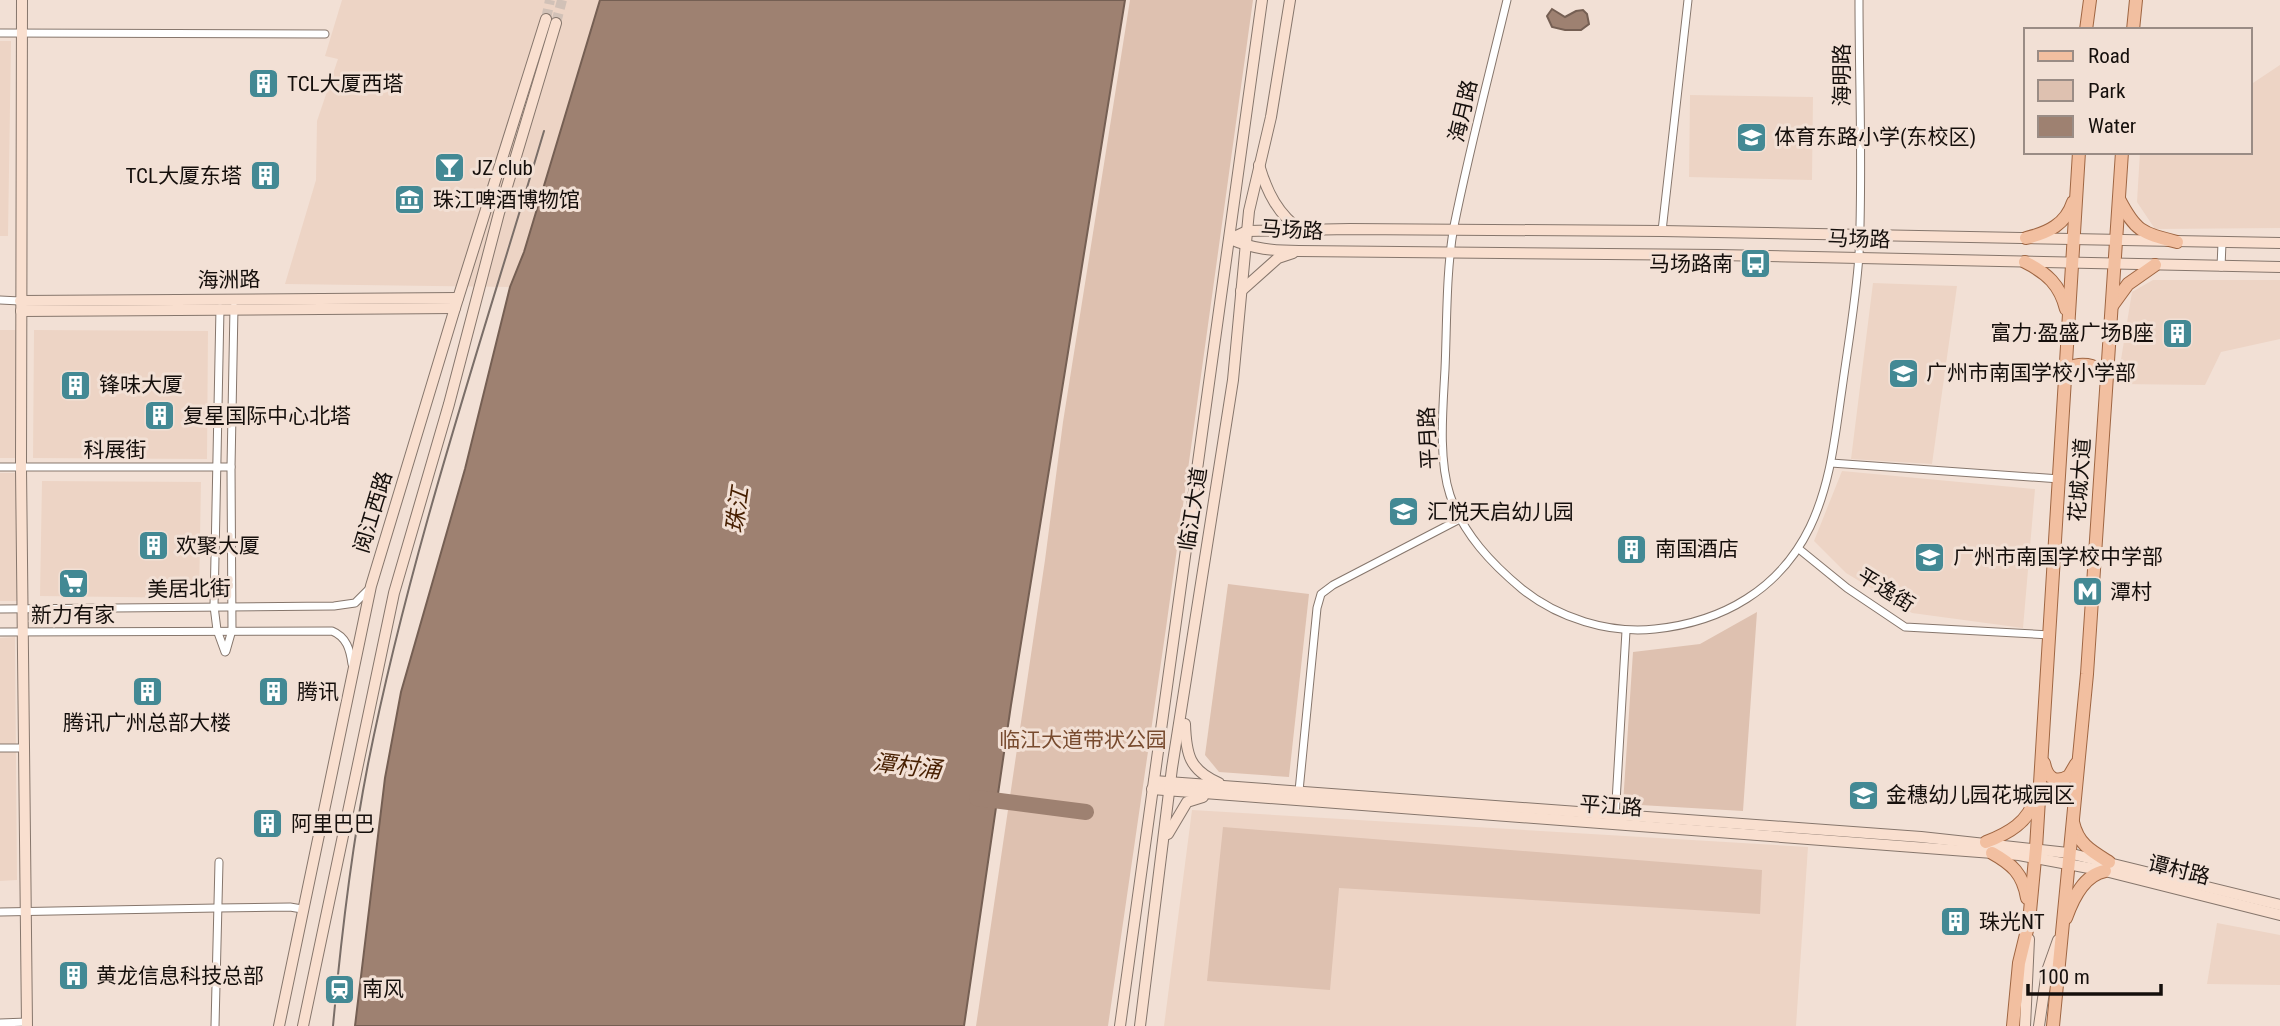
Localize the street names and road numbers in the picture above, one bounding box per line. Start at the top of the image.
street label: 海明路 [1830,44,1854,107]
street label: 海月路 [1444,78,1482,144]
street label: 马场路 [1260,216,1324,244]
street label: 马场路 [1827,226,1891,252]
street label: 海洲路 [197,267,261,293]
street label: 平月路 [1414,406,1442,470]
street label: 花城大道 [2065,437,2095,523]
street label: 科展街 [84,438,147,462]
street label: 临江大道 [1175,466,1211,552]
street label: 阅江西路 [349,468,397,556]
street label: 平逸街 [1853,563,1919,617]
street label: 美居北街 [147,576,231,602]
street label: 平江路 [1579,792,1643,820]
street label: 谭村路 [2146,851,2212,889]

